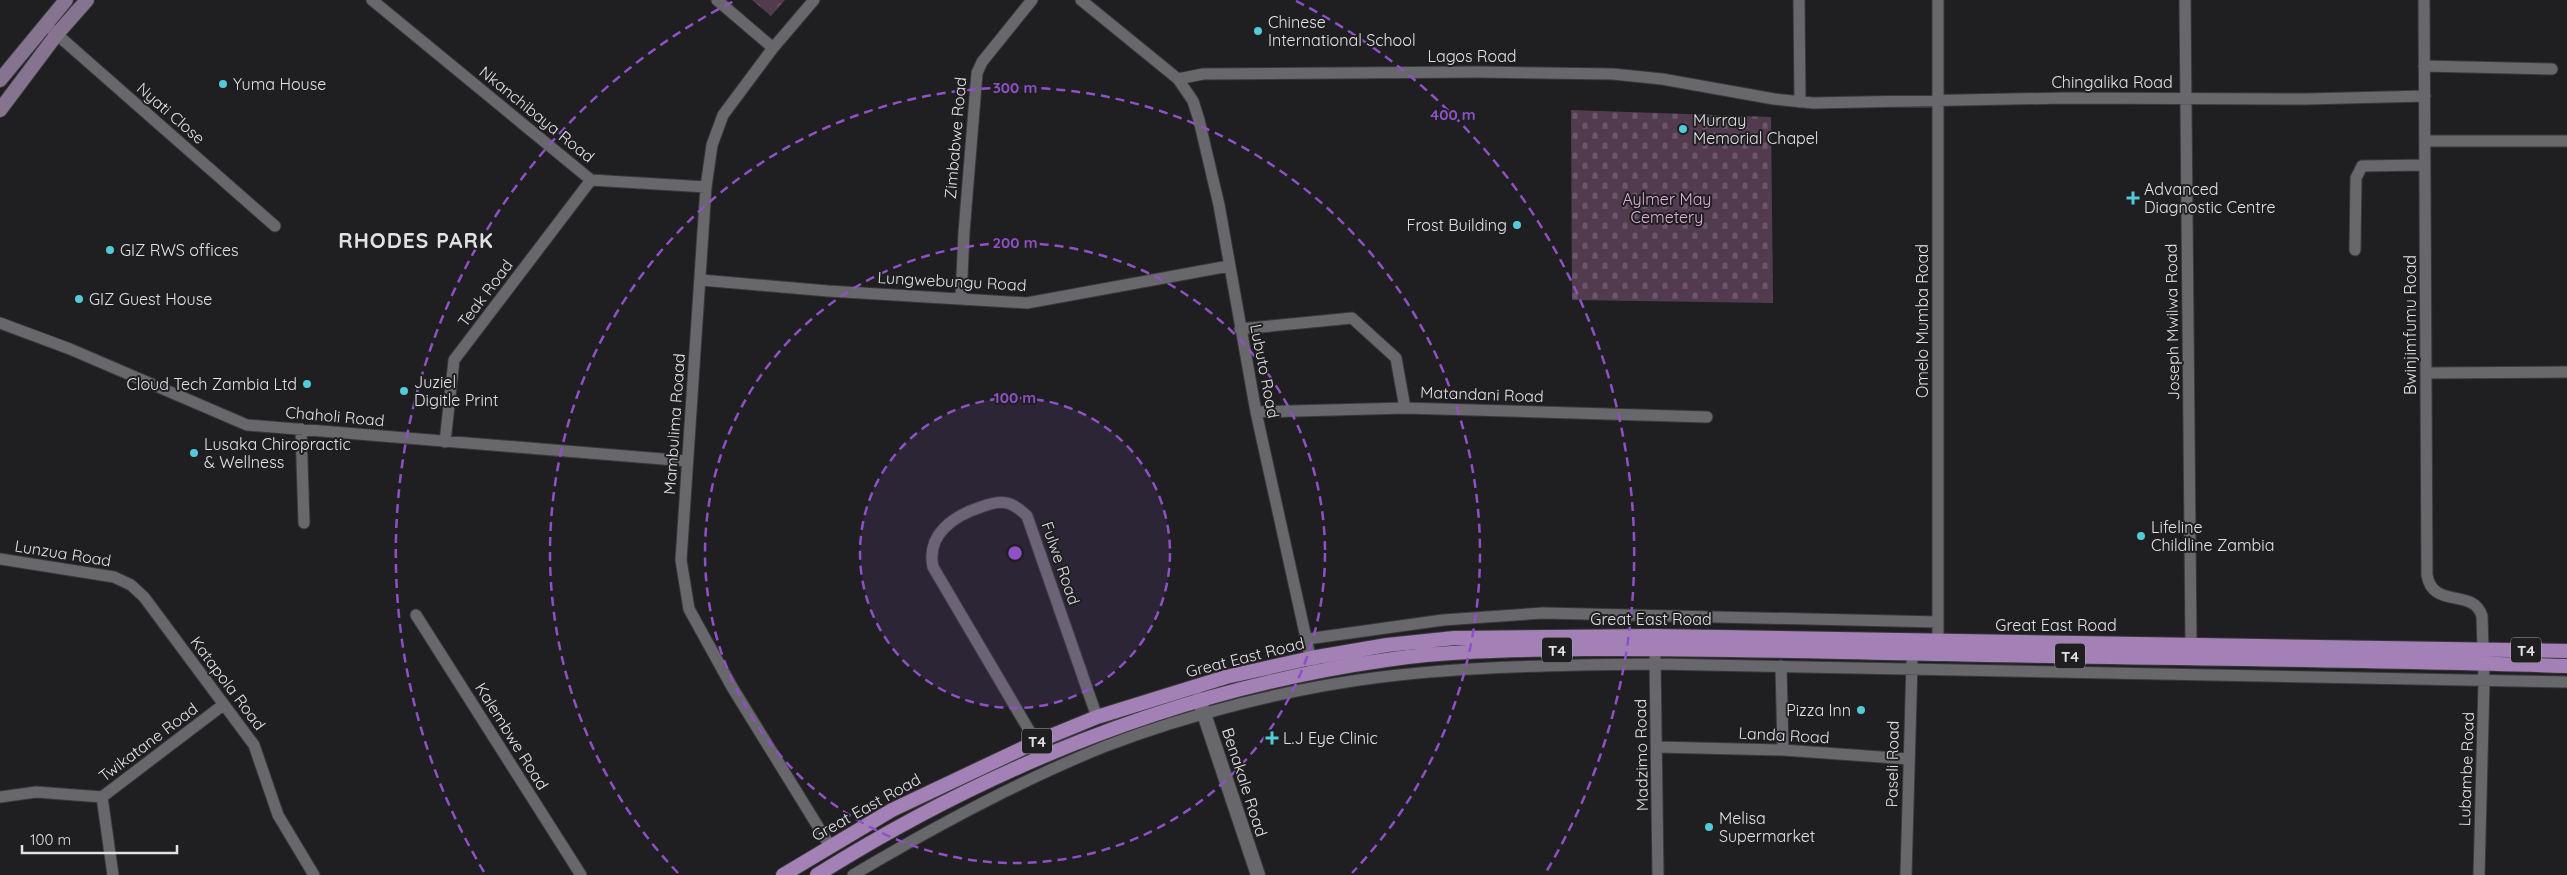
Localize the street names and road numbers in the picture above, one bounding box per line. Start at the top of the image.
street label: Lagos Road [1427,46,1517,66]
street label: Nkanchibaya Road [475,62,599,166]
street label: Chingalika Road [2051,72,2173,92]
street label: Zimbabwe Road [940,76,970,200]
street label: Nyati Close [133,78,209,148]
street label: Omelo Mumba Road [1912,244,1932,398]
street label: Joseph Mwilwa Road [2161,244,2183,400]
street label: Teak Road [453,255,517,331]
street label: Bwinjimfumu Road [2400,255,2420,395]
street label: Lungwebungu Road [877,267,1027,295]
street label: Lubuto Road [1246,322,1284,420]
street label: Mambulima Roaad [659,353,689,495]
street label: Matandani Road [1420,382,1544,406]
street label: Chaholi Road [285,402,385,430]
street label: Fulwe Road [1037,519,1085,607]
street label: Lunzua Road [13,536,113,570]
street label: Great East Road [1590,609,1712,629]
street label: Great East Road [1995,615,2117,635]
street label: Katapola Road [186,632,270,734]
street label: Great East Road [1184,633,1306,681]
road number: T4 [1542,638,1572,662]
road number: T4 [2511,638,2541,662]
road number: T4 [2055,644,2085,668]
street label: Kalembwe Road [471,679,553,793]
street label: Twikatane Road [95,698,201,786]
street label: Madzimo Road [1630,699,1652,811]
street label: Lubambe Road [2454,711,2478,827]
street label: Paseli Road [1881,720,1903,808]
street label: Landa Road [1738,723,1830,747]
street label: Benakale Road [1218,725,1272,839]
road number: T4 [1022,728,1052,754]
street label: Great East Road [808,769,924,845]

